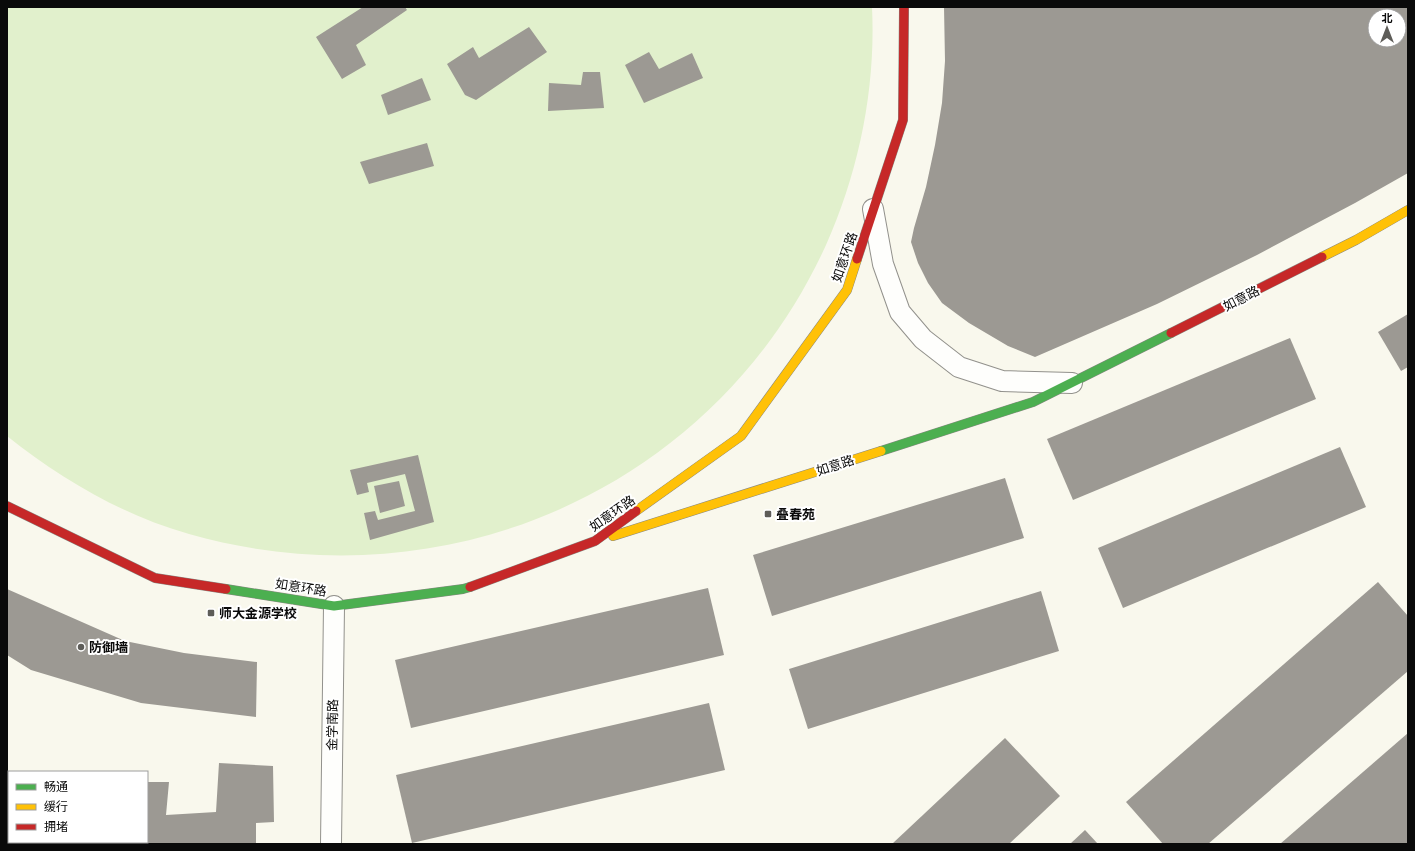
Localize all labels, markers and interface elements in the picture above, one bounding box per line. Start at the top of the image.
north arrow [1367,8,1407,48]
text: 北 [1382,11,1393,25]
street label: 如意环路 [828,230,861,285]
street label: 如意路 [1220,282,1262,315]
street label: 如意路 [814,451,856,480]
street label: 如意环路 [586,492,638,535]
place label: 叠春苑 [776,506,815,523]
marker: 叠春苑 [763,509,773,519]
street label: 如意环路 [274,575,328,600]
place label: 师大金源学校 [219,605,297,622]
marker: 师大金源学校 [206,608,216,618]
place label: 防御墙 [89,639,128,656]
marker: 防御墙 [76,642,86,652]
street label: 金学南路 [324,699,341,751]
legend [8,771,148,843]
text: 畅通 [44,779,68,794]
text: 缓行 [44,799,68,814]
text: 拥堵 [44,819,68,834]

